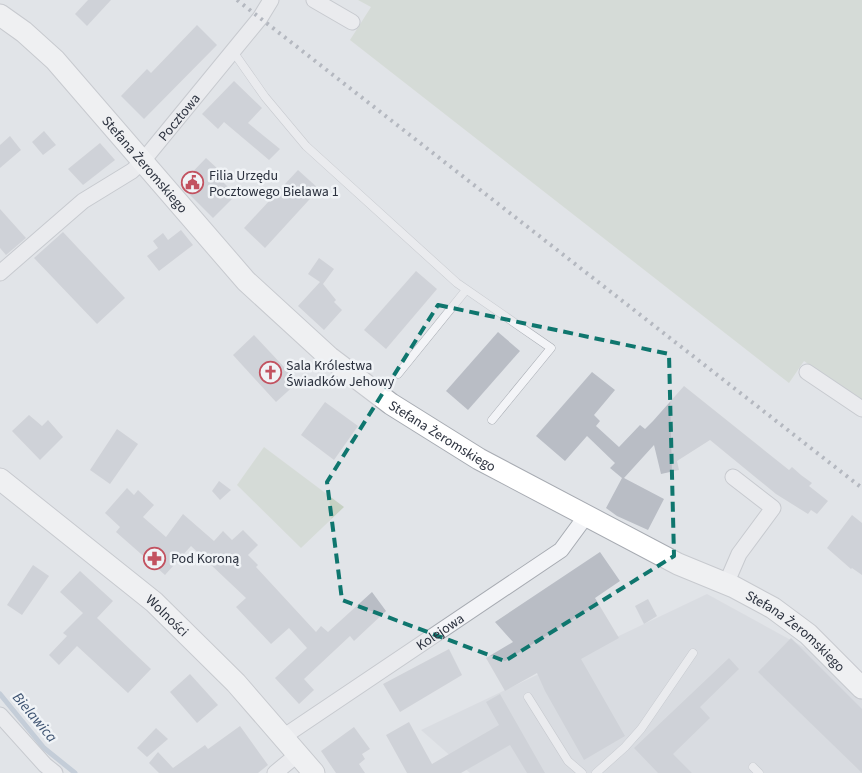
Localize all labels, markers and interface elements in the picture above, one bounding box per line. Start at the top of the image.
street label: Pocztowa [154,89,205,146]
street label: Stefana Żeromskiego [97,112,192,218]
place label: Filia Urzędu Pocztowego Bielawa 1 [209,166,339,202]
public building icon: Filia Urzędu Pocztowego Bielawa 1 [181,171,205,195]
place label: Sala Królestwa Świadków Jehowy [286,356,395,392]
church icon: Sala Królestwa Świadków Jehowy [258,361,282,385]
street label: Stefana Żeromskiego [384,396,499,477]
pharmacy icon: Pod Koroną [143,546,167,570]
place label: Pod Koroną [171,549,239,569]
street label: Stefana Żeromskiego [742,586,849,677]
street label: Wolności [141,590,193,642]
street label: Kolejowa [412,609,468,656]
water label: Bielawica [7,688,62,747]

